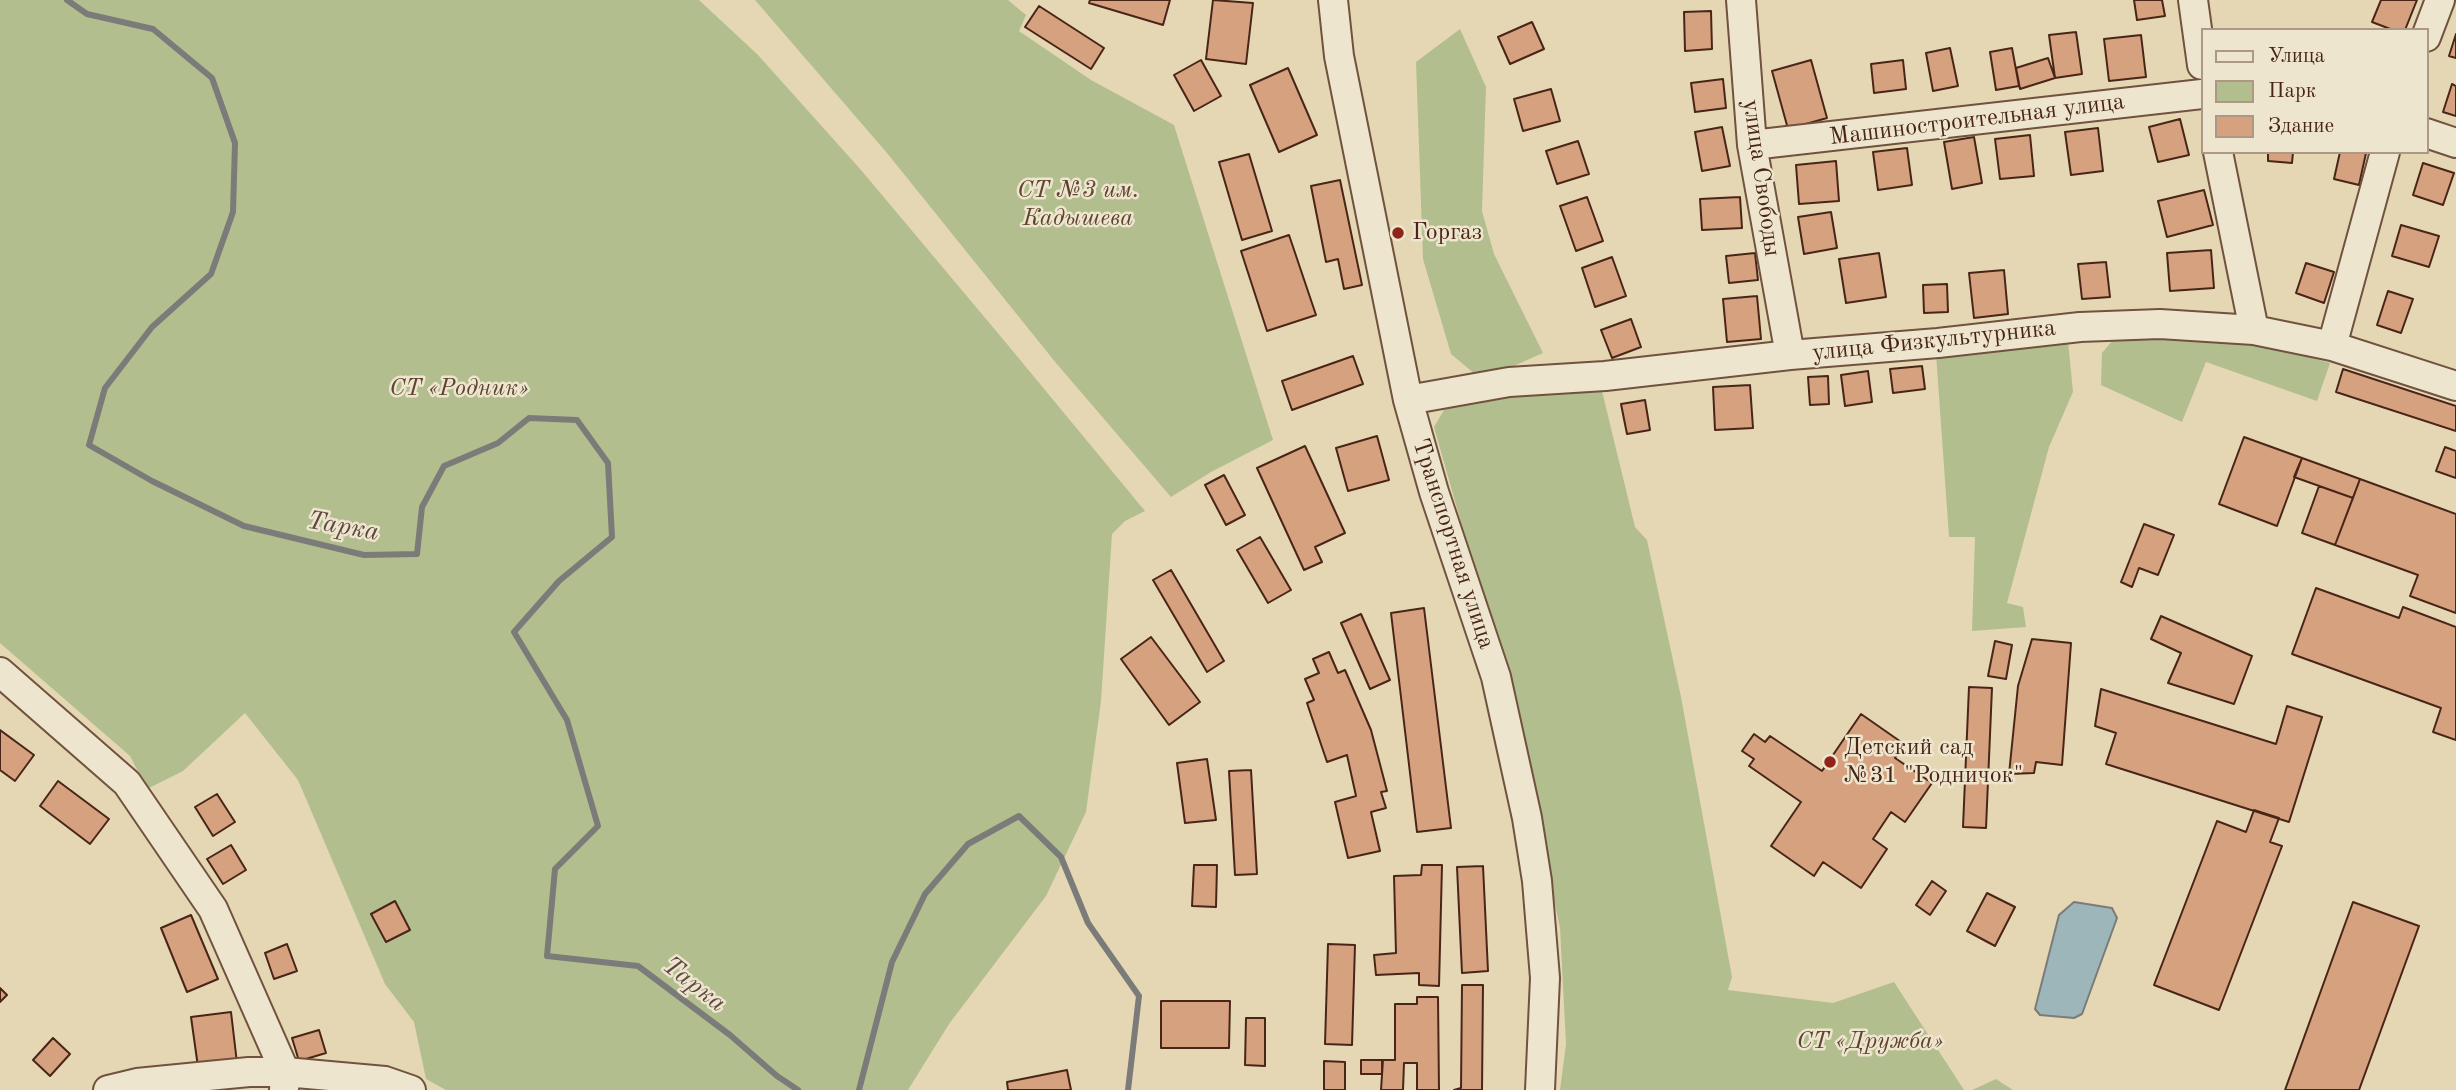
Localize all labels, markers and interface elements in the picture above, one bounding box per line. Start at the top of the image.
legend [2200,28,2428,154]
text: Улица [2268,46,2325,67]
text: Парк [2268,81,2316,102]
street label: Машиностроительная улица [1828,88,2126,152]
street label: улица Свободы [1736,98,1786,258]
text: Здание [2268,116,2334,137]
park label: СТ №3 им. Кадышева [1017,177,1139,233]
place label: Горгаз [1412,219,1482,247]
marker: Горгаз [1390,225,1406,241]
street label: улица Физкультурника [1811,314,2057,368]
park label: СТ «Родник» [389,375,529,403]
street label: Транспортная улица [1405,435,1501,653]
water label: Тарка [305,505,381,549]
place label: Детский сад №31 "Родничок" [1844,734,2023,790]
marker: Детский сад №31 "Родничок" [1822,754,1838,770]
water label: Тарка [656,950,732,1020]
park label: СТ «Дружба» [1796,1028,1944,1056]

